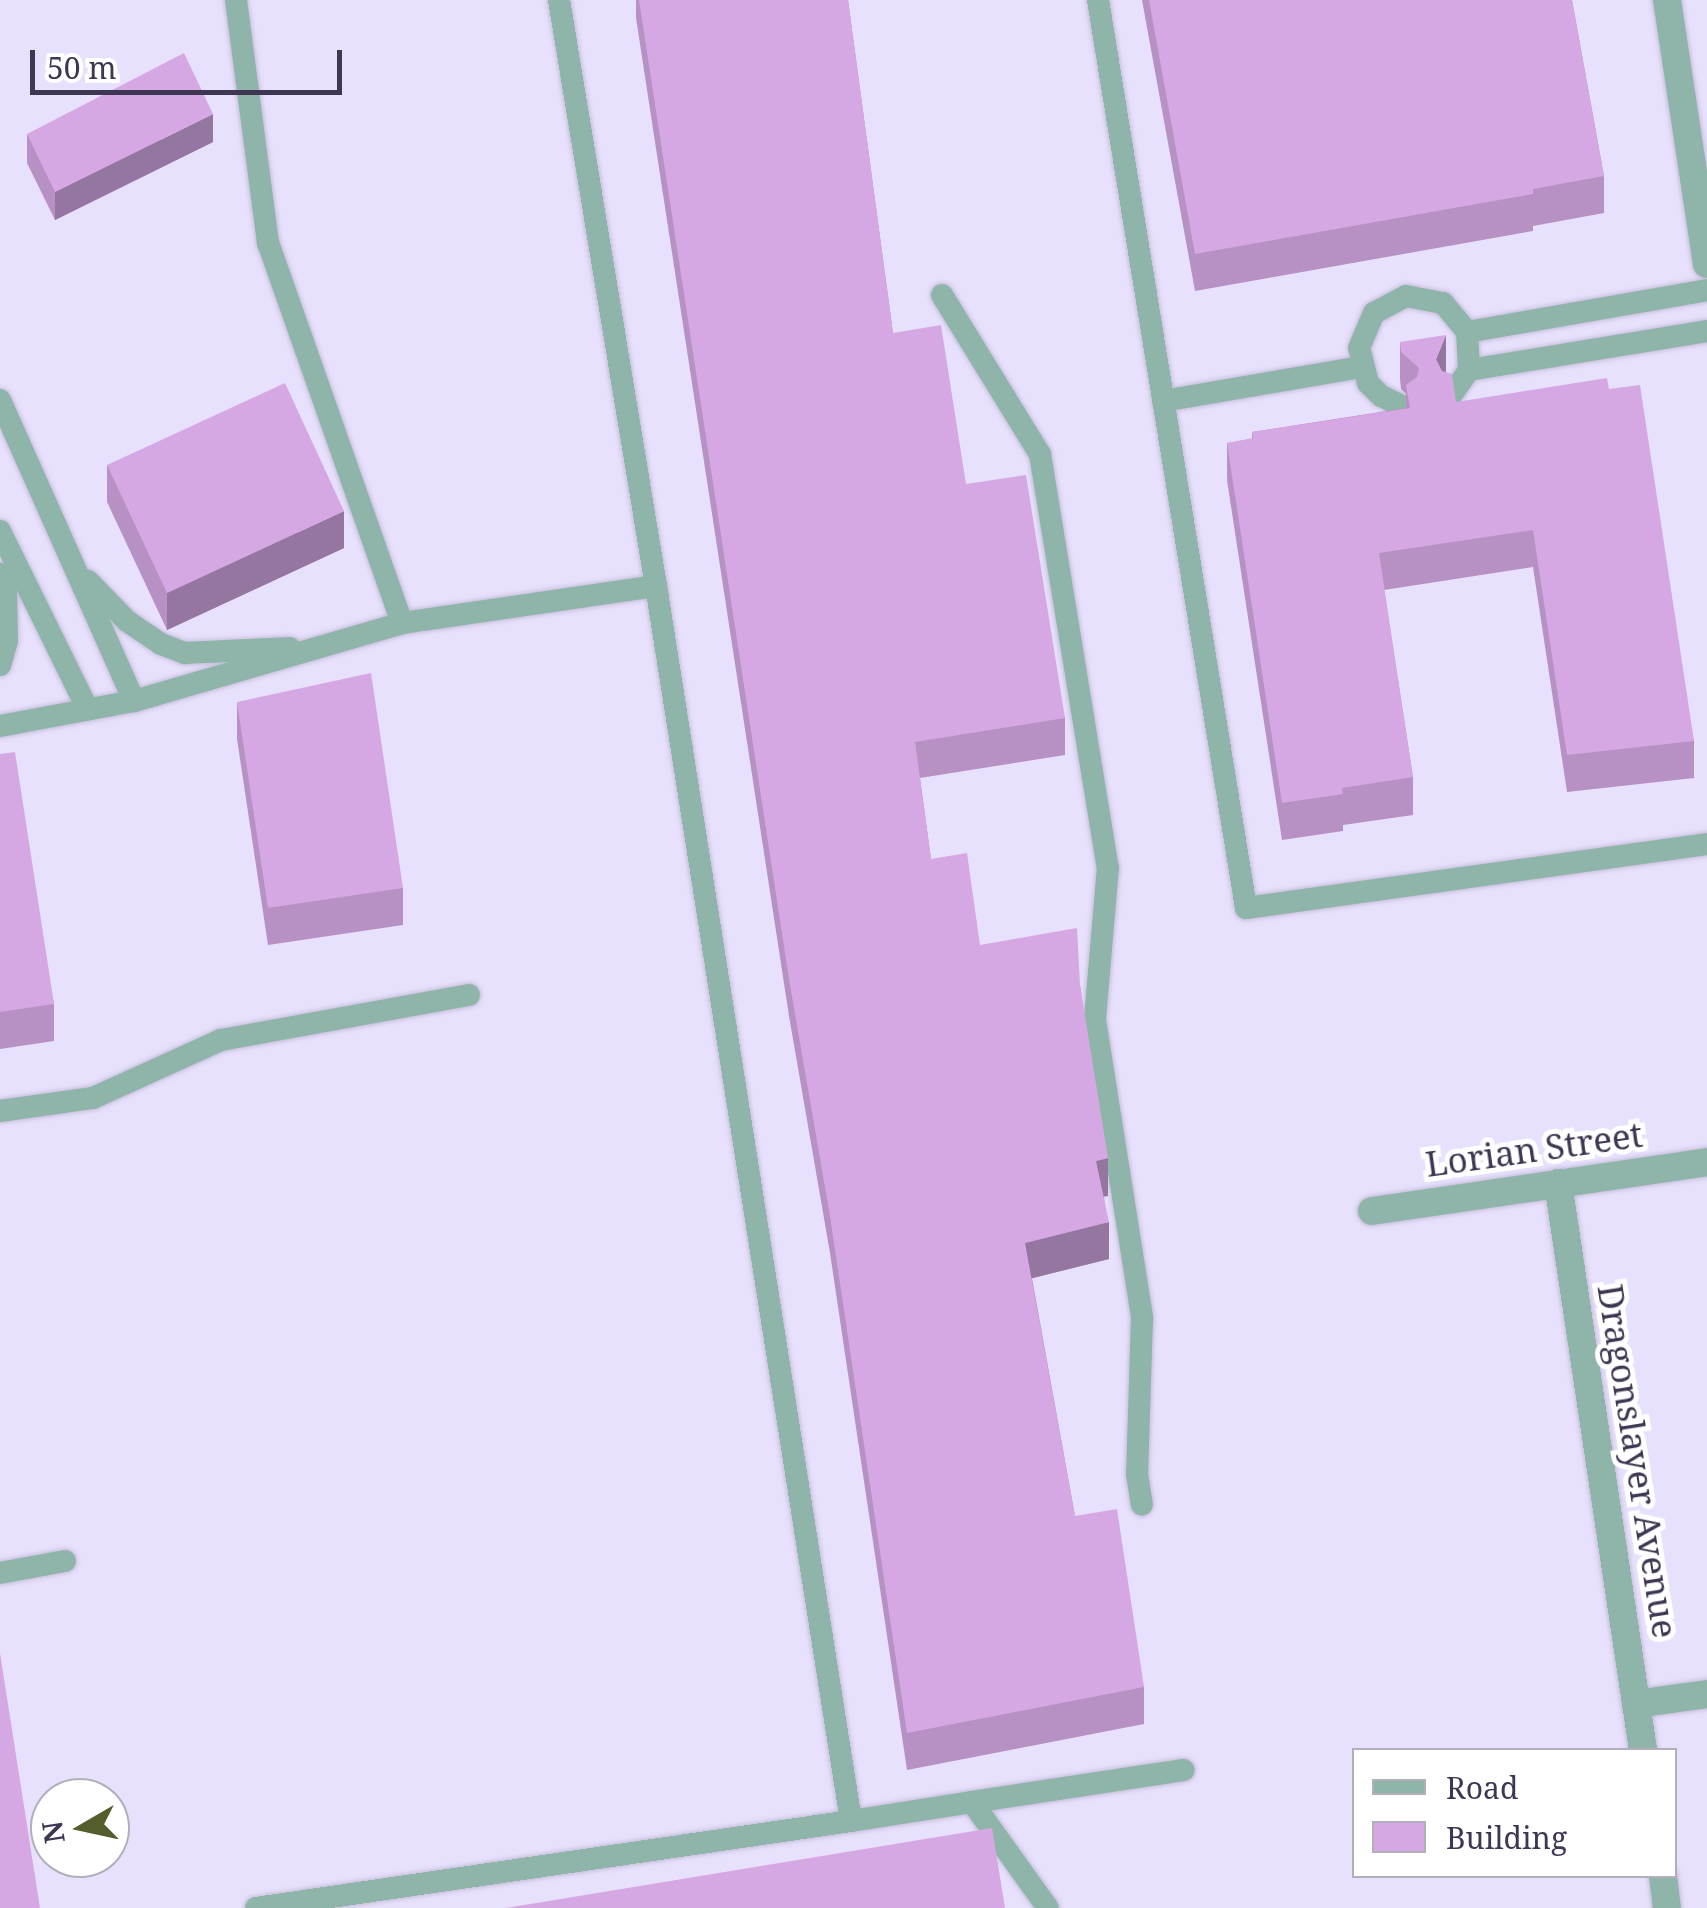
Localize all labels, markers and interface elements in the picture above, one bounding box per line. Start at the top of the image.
scale bar [35,30,348,92]
text: 50 m [47,47,117,88]
street label: Lorian Street [1423,1113,1645,1185]
street label: Dragonslayer Avenue [1589,1281,1687,1641]
legend [1352,1748,1677,1878]
text: Road [1446,1767,1518,1808]
north arrow [30,1778,130,1878]
text: Building [1446,1817,1567,1858]
text: N [32,1819,73,1846]

